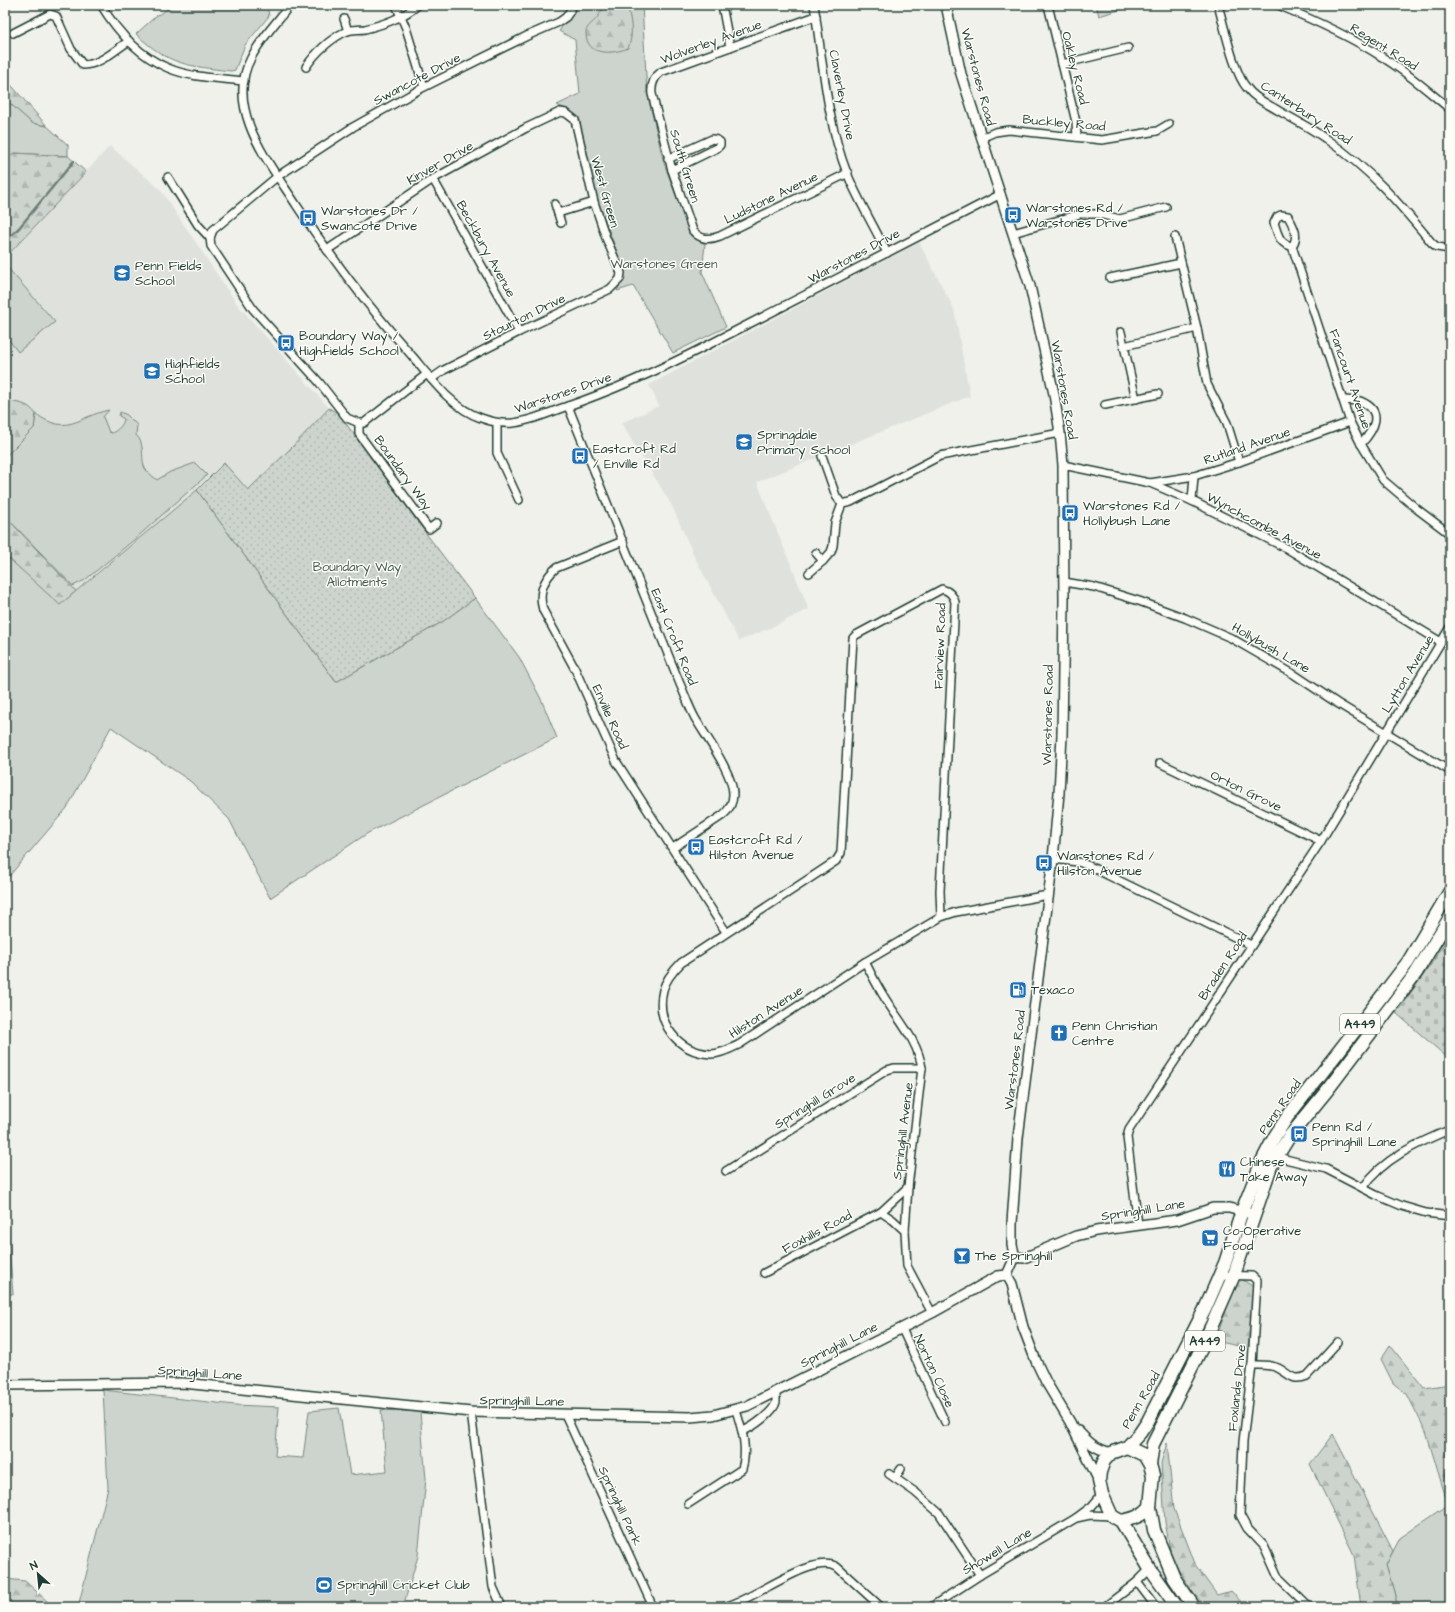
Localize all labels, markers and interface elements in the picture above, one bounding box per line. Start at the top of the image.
street label: Wolverley Avenue [658,15,764,70]
street label: Regent Road [1346,19,1422,76]
street label: Warstones Road [956,26,1000,128]
street label: Oakley Road [1056,30,1093,107]
street label: Swancote Drive [370,48,464,110]
street label: Claverley Drive [823,48,860,142]
street label: Canterbury Road [1256,77,1355,150]
street label: Buckley Road [1022,110,1107,137]
street label: South Green [665,127,705,205]
street label: Kinver Drive [404,137,476,189]
street label: West Green [586,154,624,230]
street label: Ludstone Avenue [721,167,821,229]
street label: Beckbury Avenue [451,197,520,301]
place label: Warstones Rd / Warstones Drive [1026,199,1128,232]
place label: Warstones Dr / Swancote Drive [321,202,418,235]
bus stop icon: Warstones Rd / Warstones Drive [1003,205,1023,225]
bus stop icon: Warstones Dr / Swancote Drive [298,208,318,228]
street label: Warstones Drive [805,224,903,288]
park label: Warstones Green [610,255,718,273]
place label: Penn Fields School [135,257,202,290]
school or university icon: Penn Fields School [112,263,132,283]
street label: Stourton Drive [479,289,569,345]
place label: Boundary Way / Highfields School [299,327,399,361]
street label: Fancourt Avenue [1325,327,1375,431]
bus stop icon: Boundary Way / Highfields School [276,333,296,353]
street label: Warstones Road [1046,339,1082,441]
place label: Highfields School [165,355,220,388]
school or university icon: Highfields School [142,361,162,381]
street label: Warstones Drive [512,368,614,418]
street label: Rutland Avenue [1201,423,1293,469]
place label: Springdale Primary School [757,426,850,460]
street label: Boundary Way [369,432,436,515]
school or university icon: Springdale Primary School [734,432,754,452]
place label: Eastcroft Rd / Enville Rd [593,440,676,473]
bus stop icon: Eastcroft Rd / Enville Rd [570,446,590,466]
street label: Wynchcombe Avenue [1203,488,1325,565]
place label: Warstones Rd / Hollybush Lane [1083,497,1181,531]
bus stop icon: Warstones Rd / Hollybush Lane [1060,503,1080,523]
park label: Boundary Way Allotments [313,558,401,591]
street label: East Croft Road [646,586,702,688]
street label: Fairview Road [930,602,951,689]
street label: Hollybush Lane [1228,618,1313,679]
street label: Lytton Avenue [1378,632,1439,717]
street label: Warstones Road [1038,664,1058,765]
street label: Enville Road [588,682,632,753]
street label: Orton Grove [1207,766,1285,816]
place label: Eastcroft Rd / Hilston Avenue [709,831,803,864]
bus stop icon: Eastcroft Rd / Hilston Avenue [686,837,706,857]
place label: Warstones Rd / Hilston Avenue [1057,847,1155,880]
bus stop icon: Warstones Rd / Hilston Avenue [1034,853,1054,873]
street label: Braden Road [1194,928,1252,1004]
fuel station icon: Texaco [1008,980,1028,1000]
street label: Hilston Avenue [725,981,807,1043]
place label: Texaco [1031,981,1075,999]
street label: Warstones Road [1000,1009,1030,1111]
road number: A449 [1340,1014,1380,1034]
place label: Penn Christian Centre [1072,1017,1158,1050]
church icon: Penn Christian Centre [1049,1023,1069,1043]
street label: Springhill Grove [771,1069,860,1134]
street label: Penn Road [1254,1076,1306,1138]
street label: Springhill Avenue [888,1081,919,1181]
place label: Penn Rd / Springhill Lane [1312,1118,1397,1152]
bus stop icon: Penn Rd / Springhill Lane [1289,1124,1309,1144]
place label: Chinese Take Away [1240,1153,1308,1187]
restaurant icon: Chinese Take Away [1217,1159,1237,1179]
street label: Springhill Lane [1100,1194,1186,1227]
street label: Foxhills Road [779,1206,855,1258]
place label: Co-Operative Food [1223,1222,1301,1255]
supermarket icon: Co-Operative Food [1200,1228,1220,1248]
bar icon: The Springhill [952,1246,972,1266]
place label: The Springhill [975,1247,1052,1266]
street label: Springhill Lane [797,1318,881,1373]
street label: Norton Close [909,1331,959,1411]
road number: A449 [1185,1331,1225,1351]
street label: Foxlands Drive [1223,1344,1251,1432]
street label: Springhill Lane [157,1361,243,1386]
street label: Penn Road [1117,1368,1165,1432]
street label: Springhill Lane [479,1391,565,1412]
street label: Springhill Park [593,1463,646,1549]
street label: Showell Lane [959,1523,1035,1579]
north arrow [18,1554,58,1594]
text: N [27,1557,40,1574]
sports icon: Springhill Cricket Club [314,1575,334,1595]
place label: Springhill Cricket Club [337,1576,471,1595]

